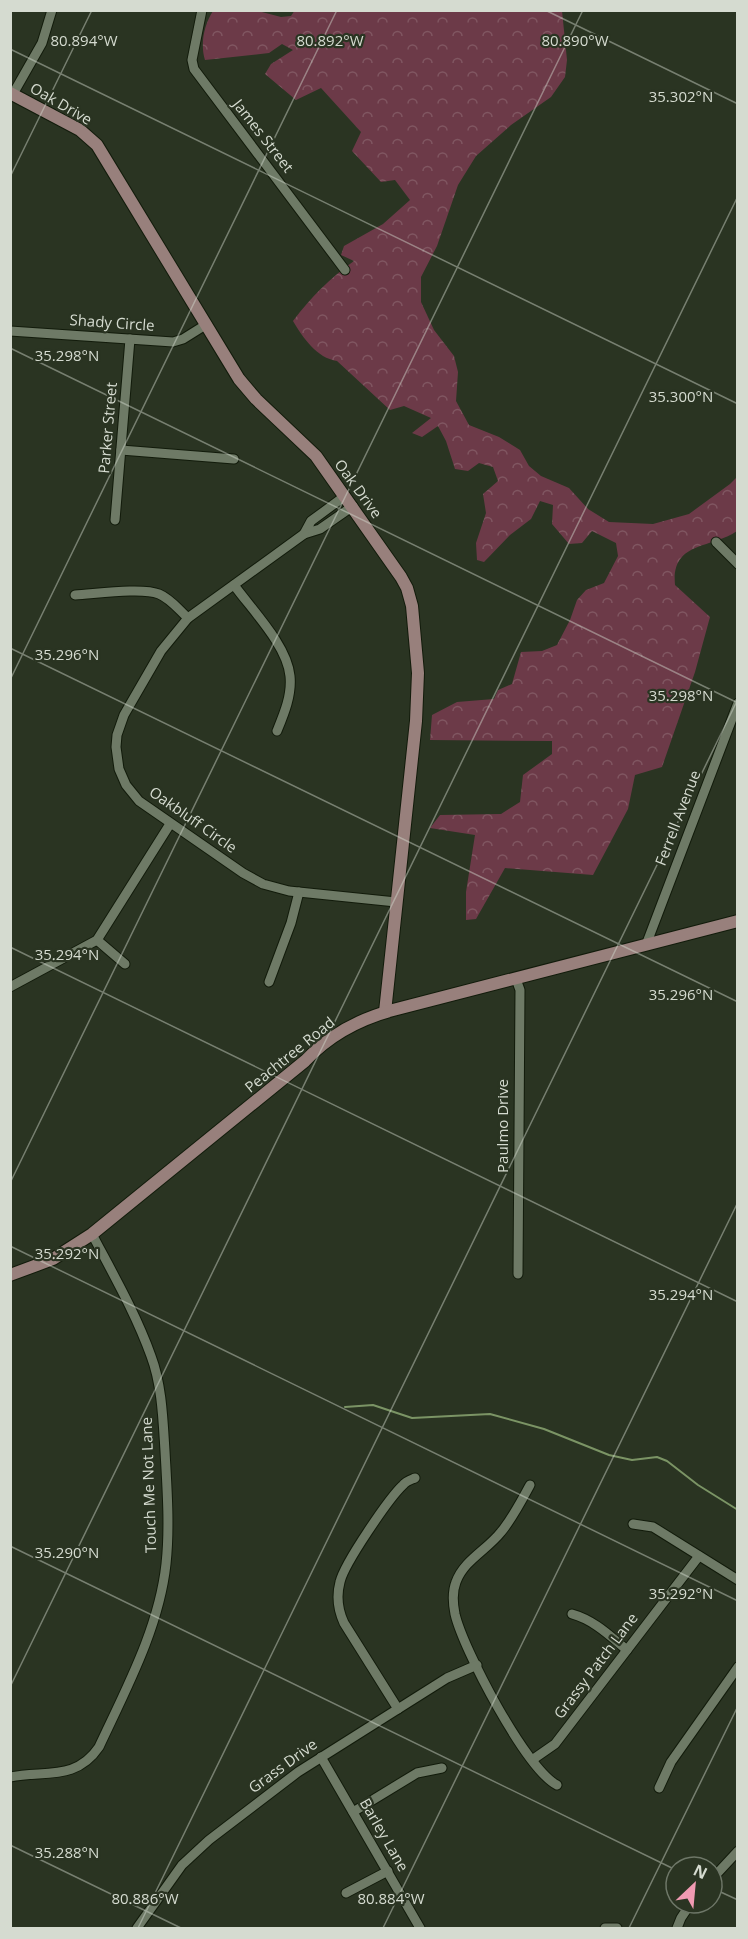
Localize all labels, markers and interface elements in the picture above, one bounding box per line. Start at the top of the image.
text: 80.894°W [50,30,118,50]
text: 80.892°W [296,30,364,50]
text: 80.890°W [541,30,609,50]
street label: Oak Drive [27,77,96,129]
text: 35.302°N [649,86,713,106]
street label: James Street [228,93,299,176]
street label: Shady Circle [69,309,155,335]
text: 35.298°N [35,345,99,365]
street label: Parker Street [93,381,121,474]
text: 35.300°N [649,386,713,406]
street label: Oak Drive [331,455,387,522]
text: 35.296°N [35,644,99,664]
text: 35.298°N [649,685,713,705]
street label: Ferrell Avenue [650,767,704,868]
street label: Oakbluff Circle [146,782,241,857]
text: 35.294°N [35,944,99,964]
text: 35.296°N [649,984,713,1004]
street label: Peachtree Road [240,1012,338,1097]
street label: Paulmo Drive [492,1079,512,1173]
text: 35.292°N [35,1243,99,1263]
text: 35.294°N [649,1284,713,1304]
street label: Touch Me Not Lane [136,1417,160,1553]
text: 35.290°N [35,1542,99,1562]
text: 35.292°N [649,1583,713,1603]
street label: Grassy Patch Lane [549,1608,642,1722]
street label: Grass Drive [244,1734,321,1797]
street label: Barley Lane [356,1794,414,1875]
text: 35.288°N [35,1842,99,1862]
north arrow [664,1855,724,1915]
text: N [690,1859,711,1884]
text: 80.886°W [111,1888,179,1908]
text: 80.884°W [357,1888,425,1908]

